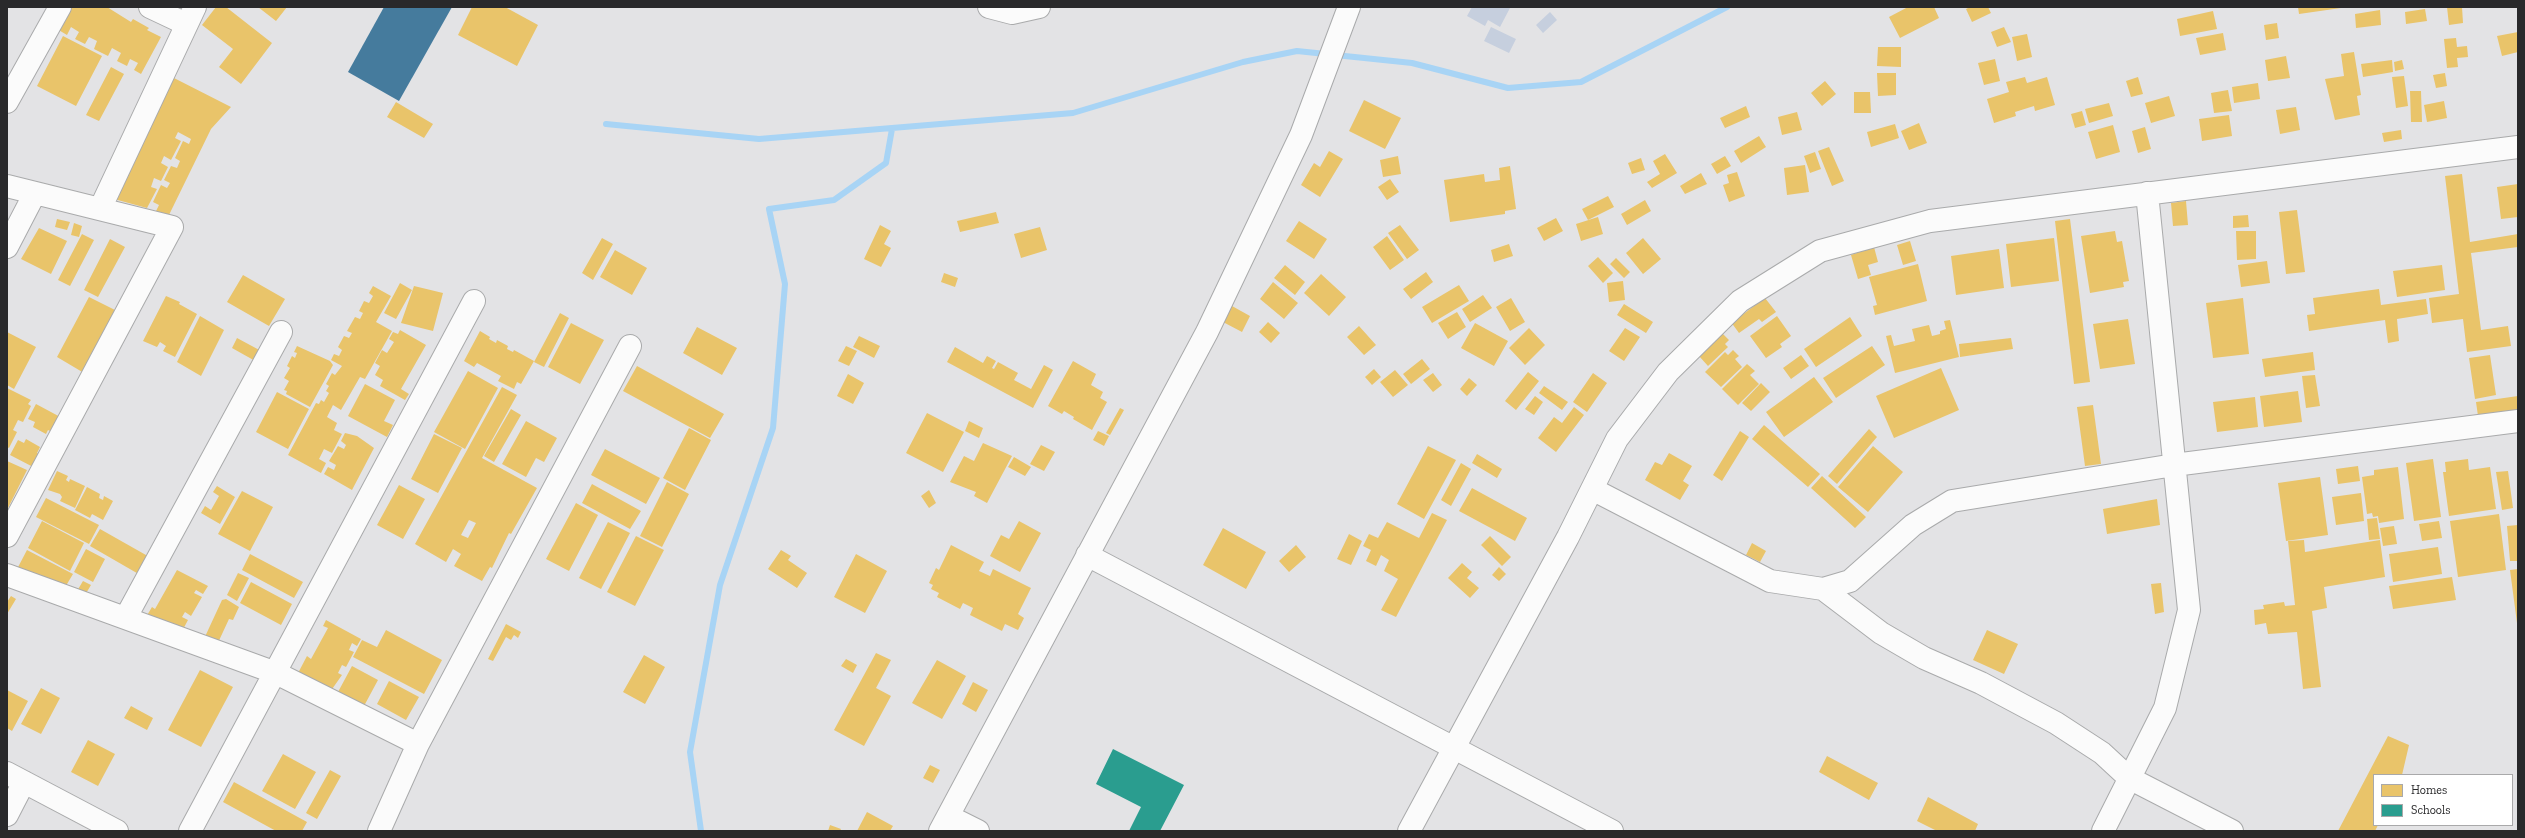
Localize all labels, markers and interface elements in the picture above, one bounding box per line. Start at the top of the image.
legend [2373,774,2513,826]
text: Homes [2411,783,2447,797]
text: Schools [2411,803,2450,817]

